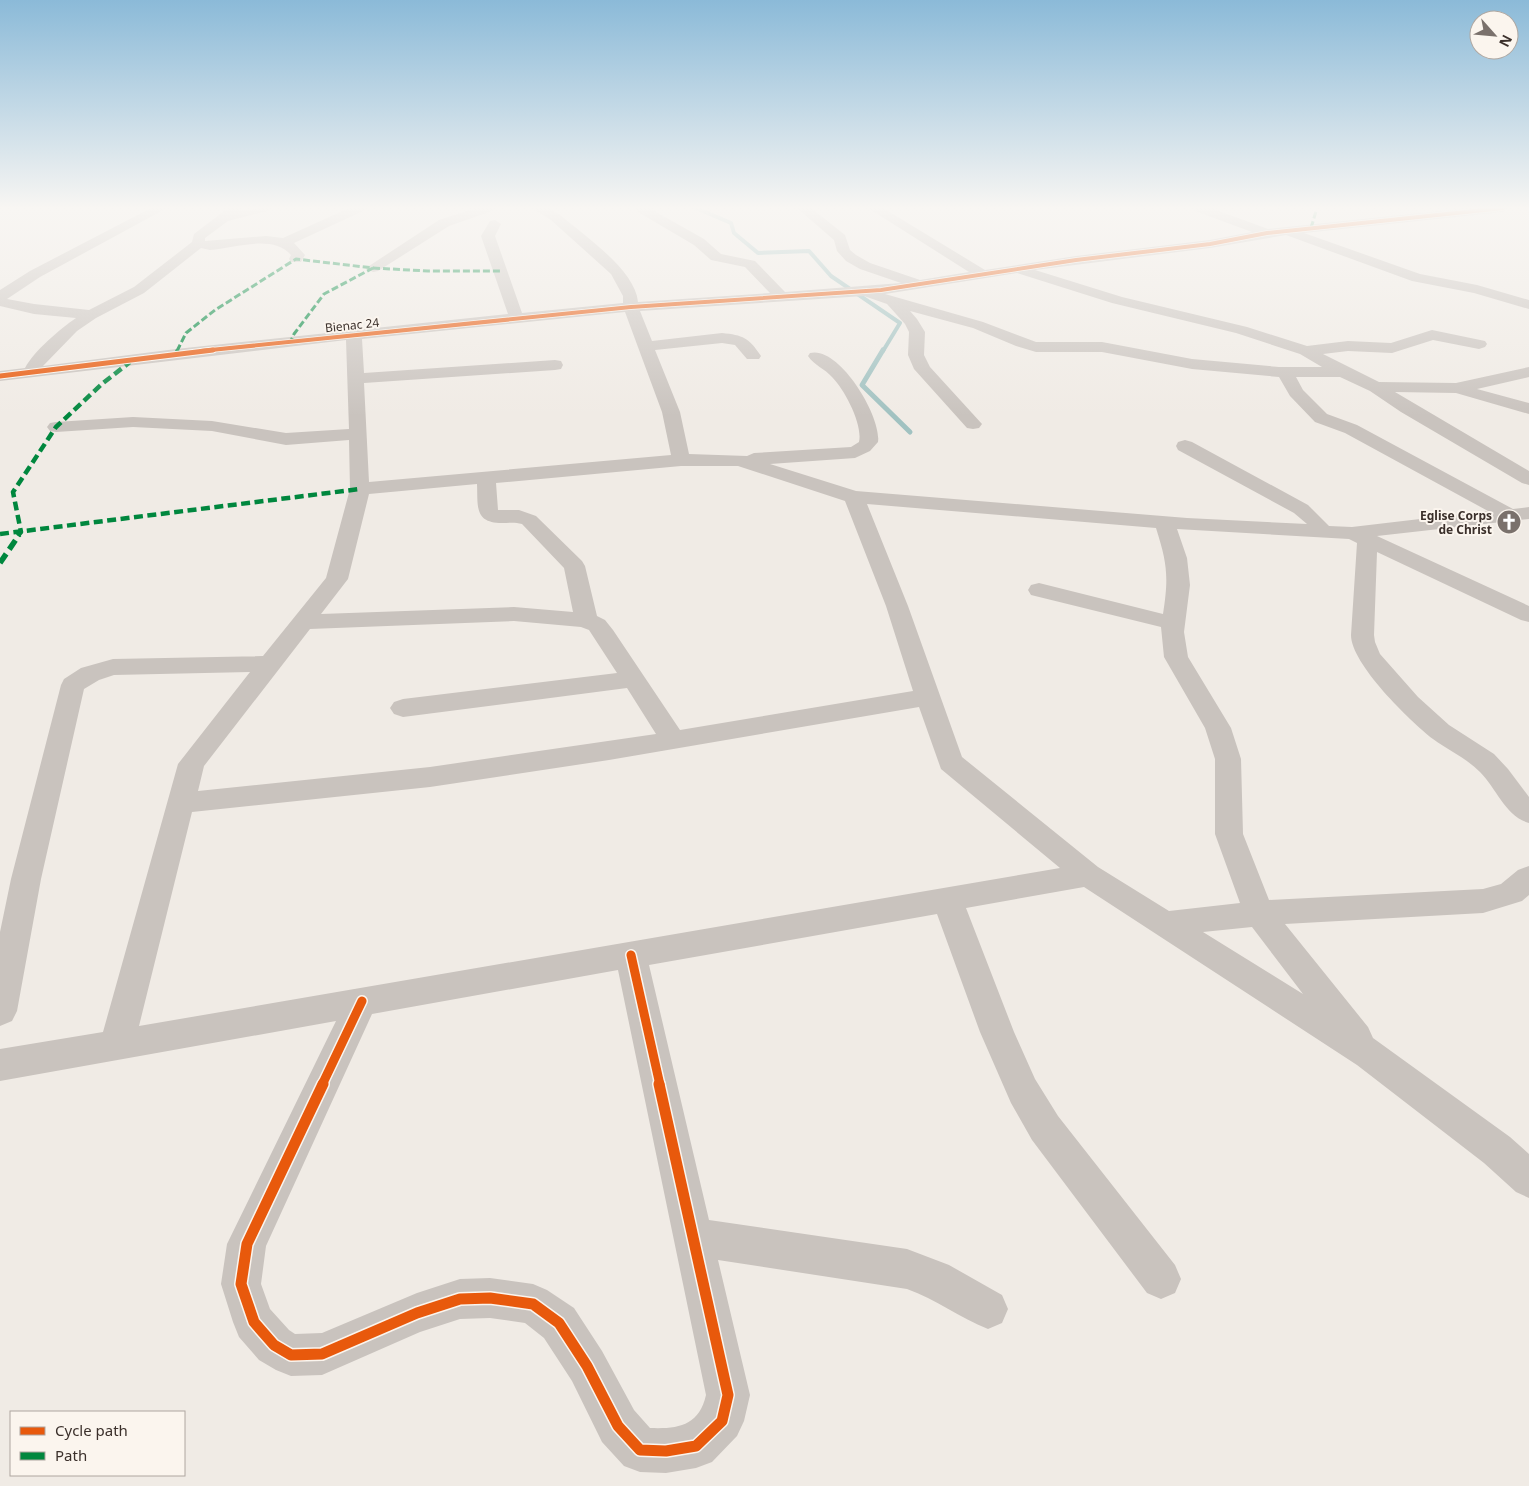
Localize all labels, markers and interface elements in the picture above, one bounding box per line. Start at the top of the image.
north arrow [1469,10,1519,60]
text: N [1495,32,1517,51]
street label: Bienac 24 [324,314,380,336]
place label: Eglise Corps de Christ [1420,507,1492,538]
church icon: Eglise Corps de Christ [1496,509,1522,535]
legend [10,1411,185,1476]
text: Cycle path [55,1420,128,1440]
text: Path [55,1445,87,1465]

